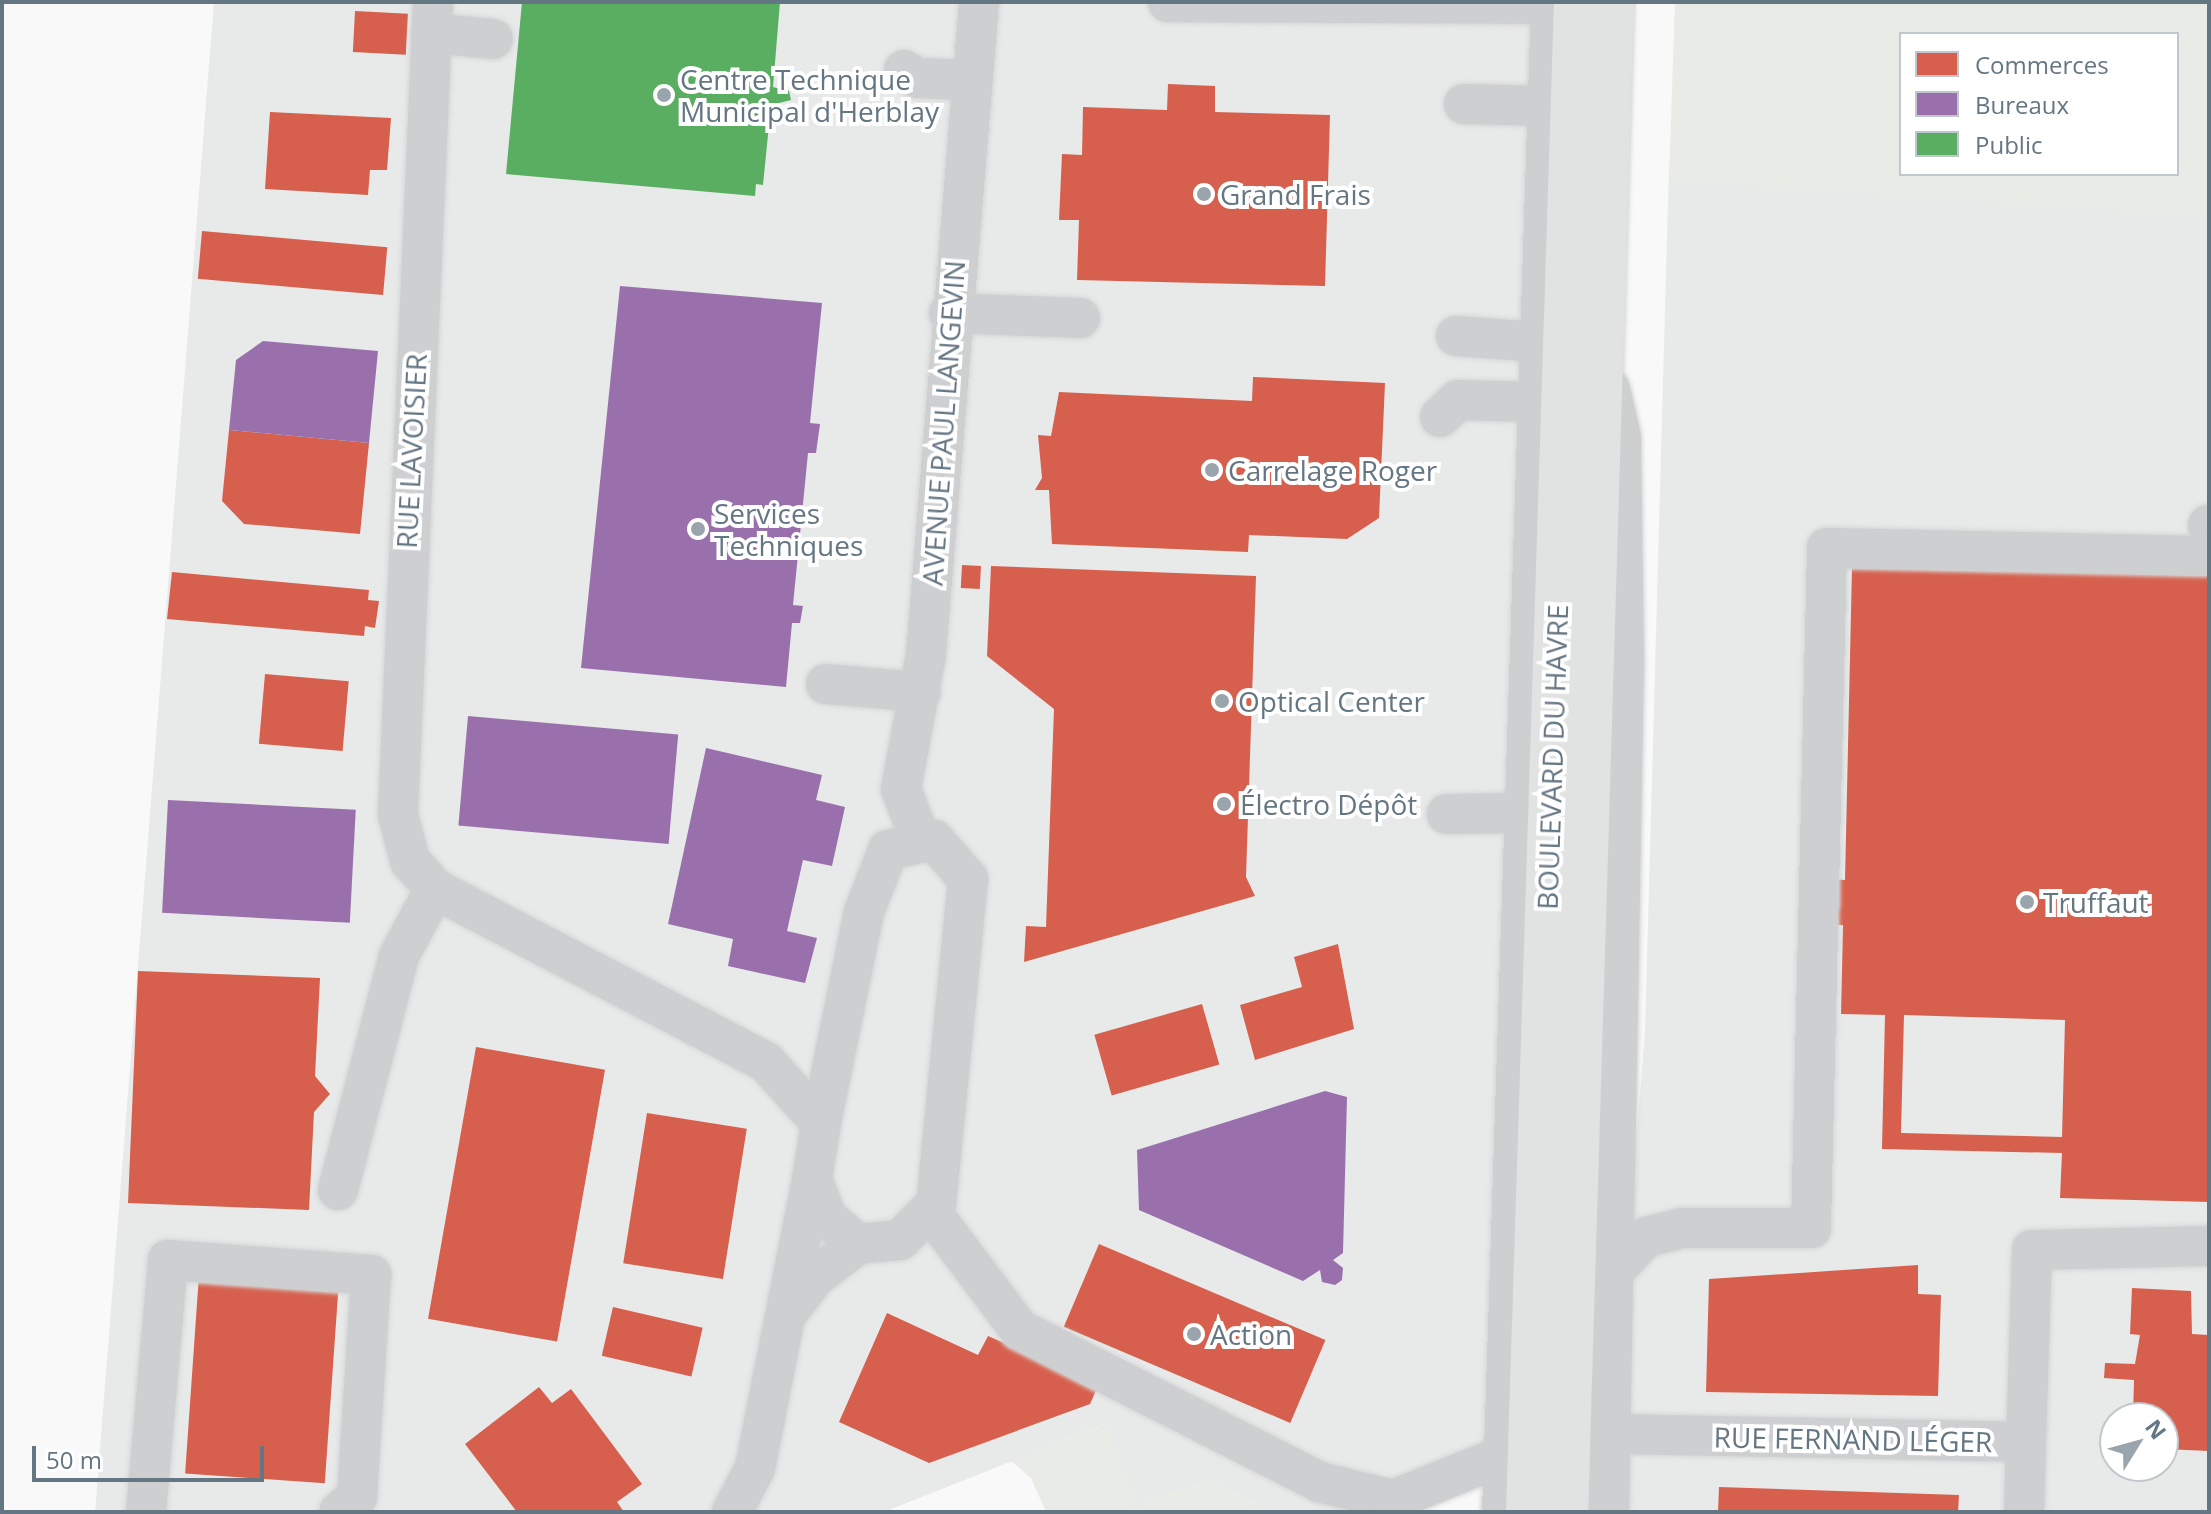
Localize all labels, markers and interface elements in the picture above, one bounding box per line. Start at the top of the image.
legend [1899,32,2179,176]
text: Commerces [1975,48,2109,81]
place label: Centre Technique Municipal d'Herblay [680,62,939,128]
marker: Centre Technique Municipal d'Herblay [655,86,673,104]
text: Bureaux [1975,88,2069,121]
text: Public [1975,128,2042,161]
place label: Grand Frais [1220,177,1371,211]
marker: Grand Frais [1195,185,1213,203]
street label: AVENUE PAUL LANGEVIN [915,259,971,587]
street label: RUE LAVOISIER [389,353,433,549]
place label: Carrelage Roger [1228,453,1437,487]
marker: Carrelage Roger [1203,461,1221,479]
place label: Services Techniques [714,496,863,562]
marker: Services Techniques [689,520,707,538]
street label: BOULEVARD DU HAVRE [1530,604,1574,910]
place label: Optical Center [1238,684,1425,718]
marker: Optical Center [1213,692,1231,710]
place label: Électro Dépôt [1240,787,1417,821]
marker: Électro Dépôt [1215,795,1233,813]
place label: Truffaut [2043,885,2149,919]
marker: Truffaut [2018,893,2036,911]
place label: Action [1210,1317,1292,1351]
marker: Action [1185,1325,1203,1343]
north arrow [2099,1402,2179,1482]
text: N [2139,1413,2174,1445]
street label: RUE FERNAND LÉGER [1713,1420,1993,1458]
scale bar [36,1430,268,1480]
text: 50 m [46,1443,102,1476]

